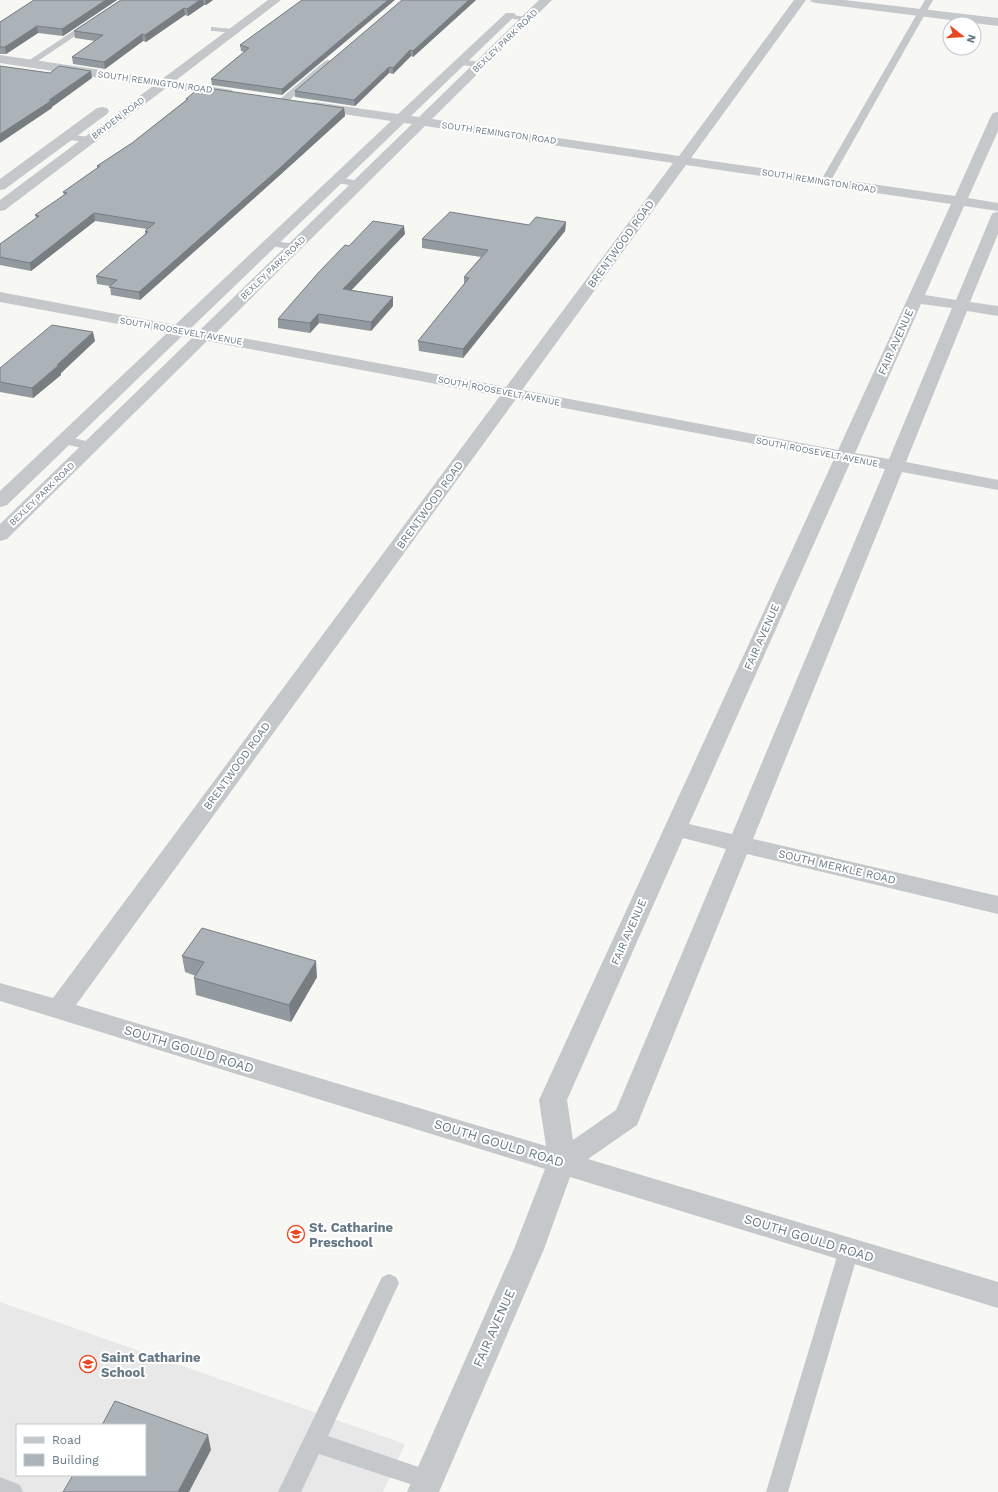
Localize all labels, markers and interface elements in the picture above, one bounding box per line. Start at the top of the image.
street label: BEXLEY PARK ROAD [470,7,540,75]
north arrow [942,16,982,56]
text: N [964,33,978,45]
street label: SOUTH REMINGTON ROAD [97,69,213,95]
street label: BRYDEN ROAD [90,95,146,141]
street label: SOUTH REMINGTON ROAD [441,120,557,146]
street label: SOUTH REMINGTON ROAD [761,167,877,195]
street label: BRENTWOOD ROAD [585,198,657,290]
street label: BEXLEY PARK ROAD [238,234,308,302]
street label: FAIR AVENUE [876,307,916,377]
street label: SOUTH ROOSEVELT AVENUE [119,315,243,347]
street label: SOUTH ROOSEVELT AVENUE [437,374,561,408]
street label: SOUTH ROOSEVELT AVENUE [755,435,879,469]
street label: BRENTWOOD ROAD [394,459,466,551]
street label: BEXLEY PARK ROAD [7,460,77,528]
street label: FAIR AVENUE [742,602,782,672]
street label: BRENTWOOD ROAD [201,720,273,812]
street label: SOUTH MERKLE ROAD [777,847,897,887]
street label: FAIR AVENUE [609,897,649,967]
street label: SOUTH GOULD ROAD [122,1022,256,1076]
street label: SOUTH GOULD ROAD [432,1116,566,1170]
street label: SOUTH GOULD ROAD [742,1211,876,1265]
place label: St. Catharine Preschool [309,1220,394,1250]
school or university icon: St. Catharine Preschool [286,1224,306,1244]
street label: FAIR AVENUE [470,1287,518,1369]
place label: Saint Catharine School [101,1350,201,1380]
school or university icon: Saint Catharine School [78,1354,98,1374]
legend [16,1424,146,1476]
text: Road [52,1433,81,1447]
text: Building [52,1453,99,1467]

